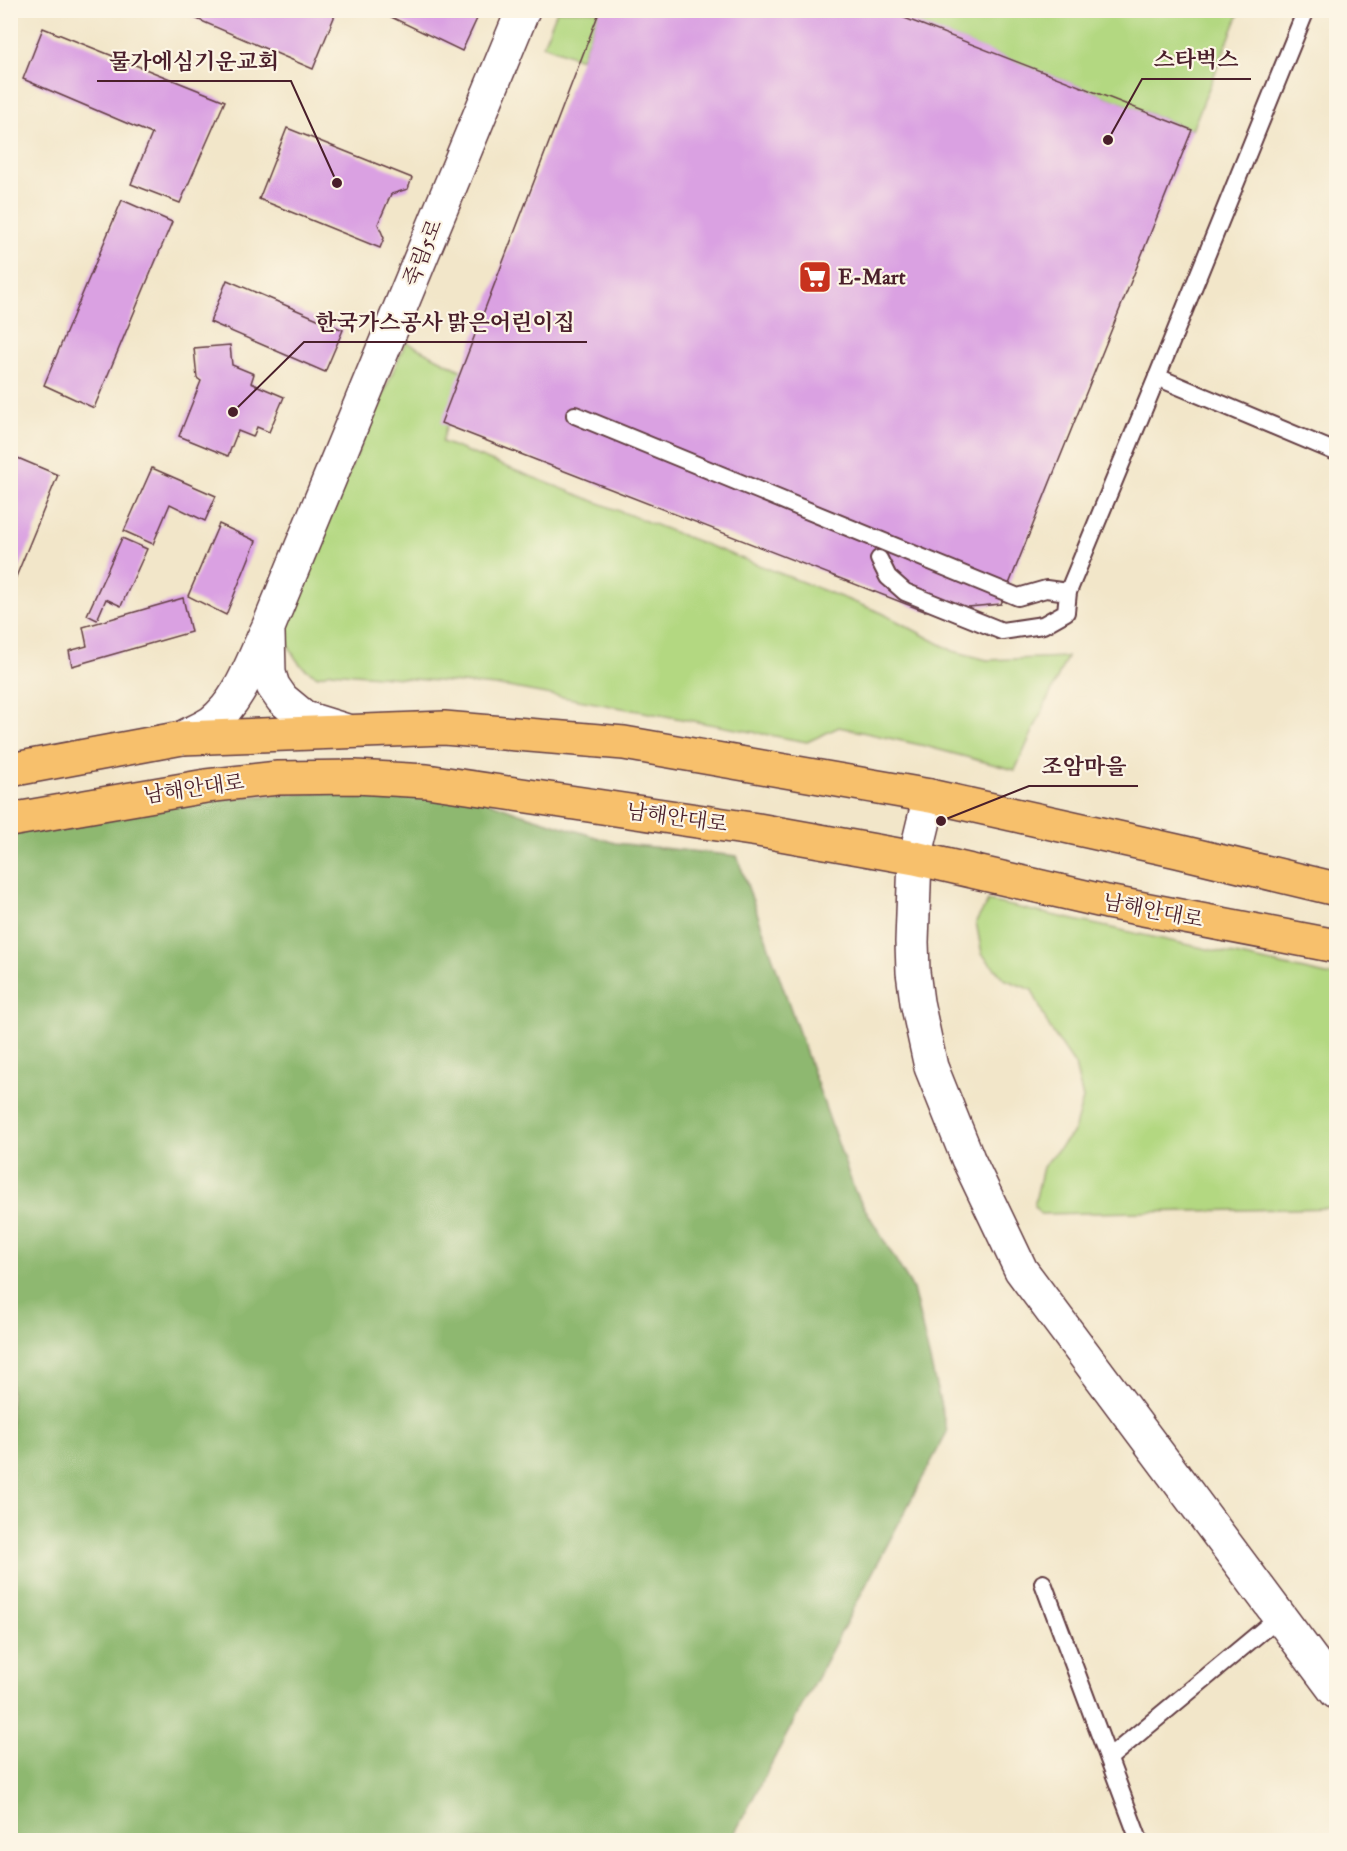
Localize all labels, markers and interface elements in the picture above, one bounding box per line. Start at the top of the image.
callout: 스타벅스 [1142,39,1251,79]
callout: 물가에심기운교회 [97,41,291,81]
text: 스타벅스 [1153,46,1239,74]
text: 물가에심기운교회 [109,48,279,76]
street label: 죽림5로 [397,215,449,291]
supermarket icon: E-Mart [797,259,833,295]
place label: E-Mart [838,264,906,291]
callout: 한국가스공사 맑은어린이집 [304,302,587,342]
text: 한국가스공사 맑은어린이집 [315,309,575,337]
callout: 조암마을 [1029,746,1138,786]
text: 조암마을 [1041,753,1127,781]
street label: 남해안대로 [142,769,246,809]
street label: 남해안대로 [625,798,729,838]
street label: 남해안대로 [1101,888,1205,934]

